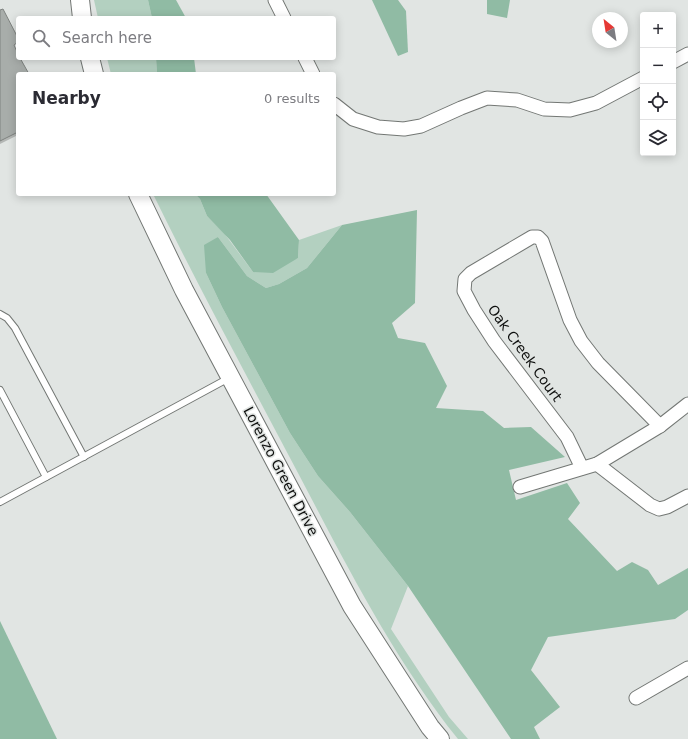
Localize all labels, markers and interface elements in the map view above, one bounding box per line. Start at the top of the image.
north arrow [592,12,628,48]
map controls [640,12,676,156]
button: + [640,12,676,48]
search box [16,16,336,60]
icon: search [30,27,52,49]
text: Search here [62,29,152,47]
button: − [640,48,676,84]
button: locate [640,84,676,120]
text: Nearby [32,88,101,108]
text: 0 results [264,91,320,106]
button: layers [640,120,676,156]
street label: Oak Creek Court [485,302,566,405]
street label: Lorenzo Green Drive [240,404,322,538]

